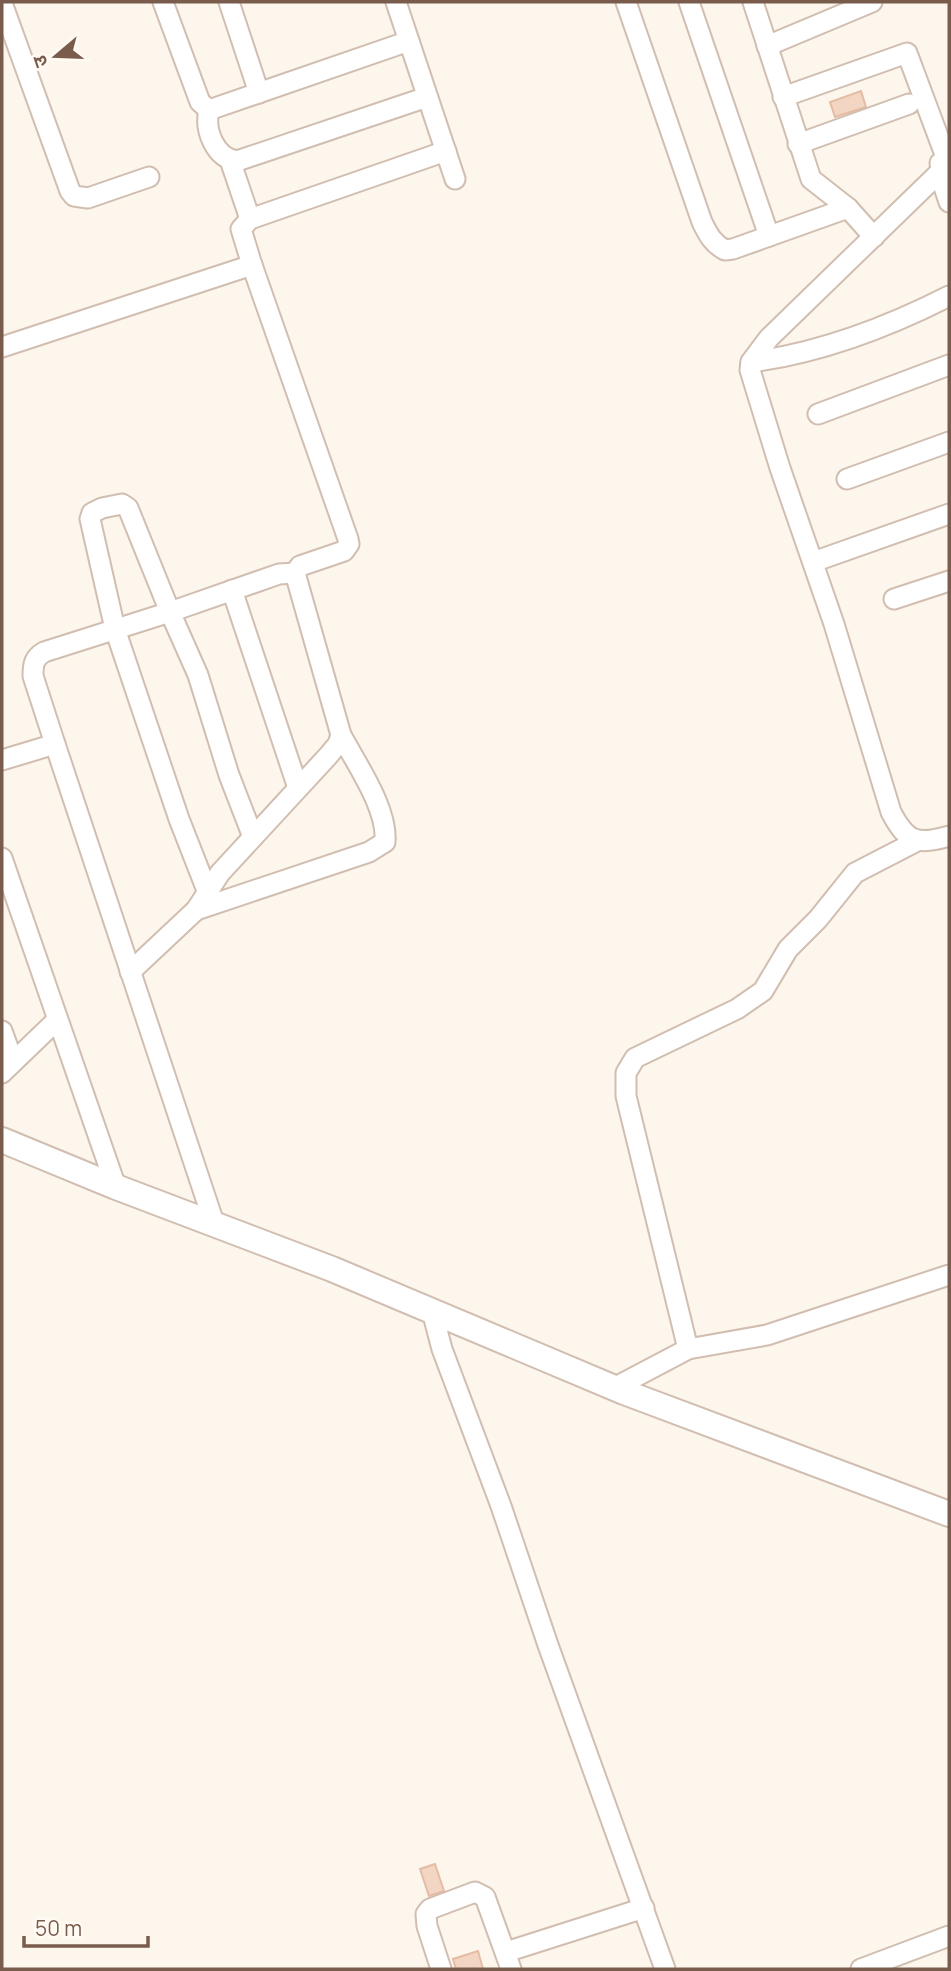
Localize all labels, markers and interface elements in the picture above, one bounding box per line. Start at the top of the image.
north arrow [21,21,91,91]
text: उ [26,51,54,71]
scale bar [24,1904,149,1948]
text: 50 m [35,1914,82,1942]

